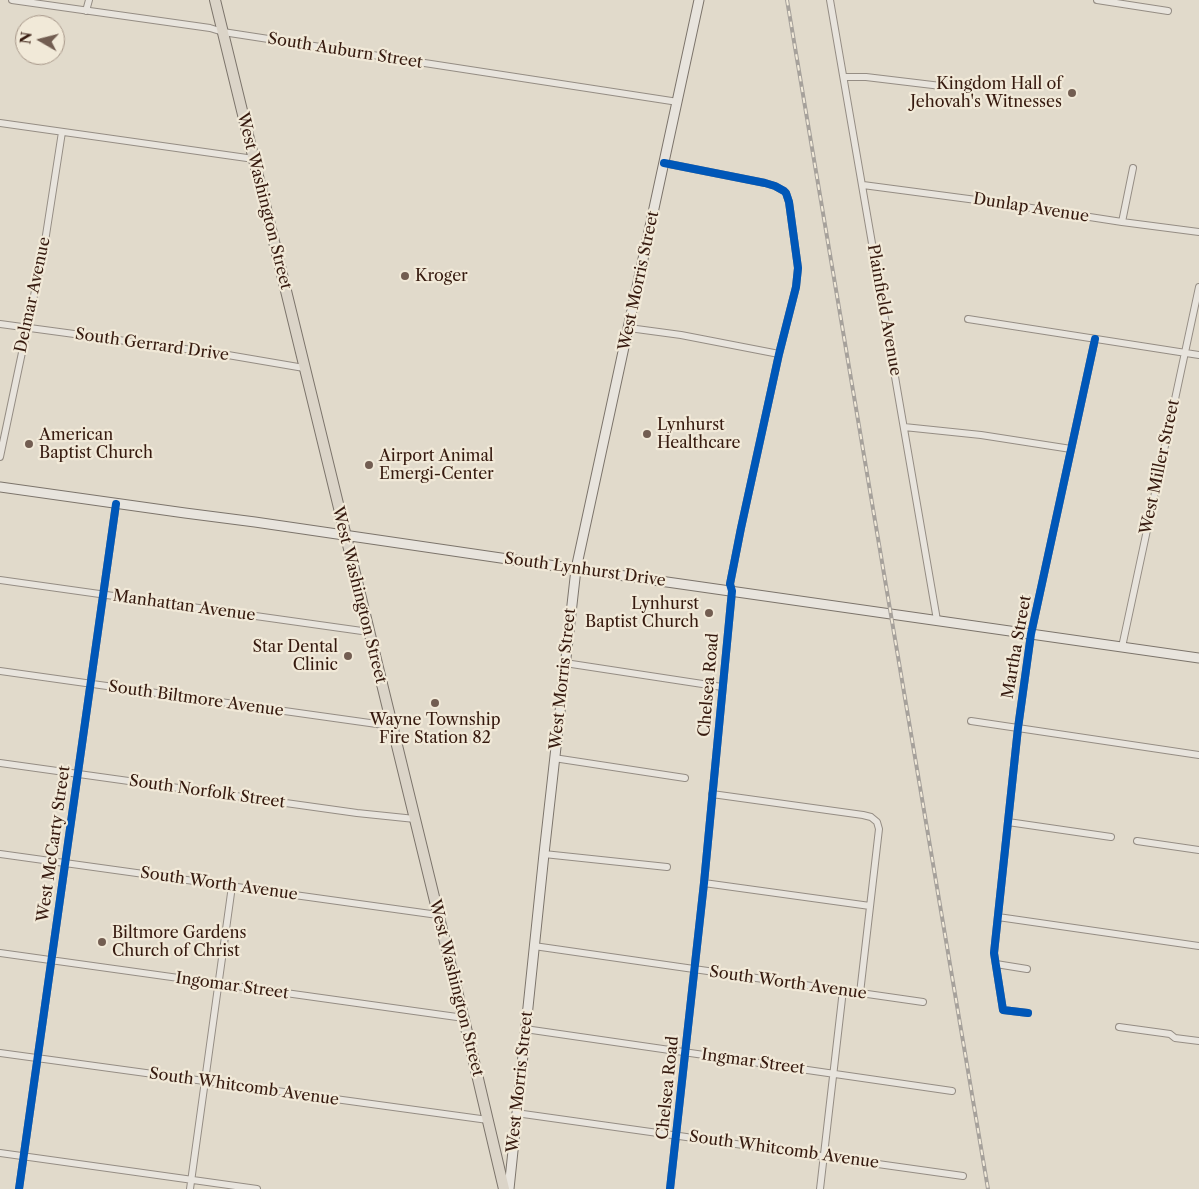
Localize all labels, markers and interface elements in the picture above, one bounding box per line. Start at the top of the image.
north arrow [15,15,65,65]
street label: South Auburn Street [266,29,424,73]
text: N [16,31,36,45]
place label: Kingdom Hall of Jehovah's Witnesses [910,74,1062,112]
marker: Kingdom Hall of Jehovah's Witnesses [1066,87,1078,99]
street label: West Washington Street [233,110,295,292]
street label: Dunlap Avenue [972,189,1090,227]
street label: West Morris Street [615,209,663,353]
street label: Delmar Avenue [11,235,55,355]
street label: Plainfield Avenue [863,243,905,377]
place label: Kroger [415,266,468,286]
marker: Kroger [399,270,411,282]
street label: South Gerrard Drive [74,325,230,365]
street label: West Miller Street [1136,398,1184,536]
place label: Lynhurst Healthcare [657,415,740,453]
place label: American Baptist Church [39,425,153,463]
marker: Lynhurst Healthcare [641,428,653,440]
marker: American Baptist Church [23,438,35,450]
place label: Airport Animal Emergi-Center [379,446,494,484]
marker: Airport Animal Emergi-Center [363,459,375,471]
street label: West Washington Street [328,504,390,686]
street label: South Lynhurst Drive [503,549,667,591]
street label: Manhattan Avenue [111,586,257,626]
place label: Lynhurst Baptist Church [585,594,699,632]
street label: Martha Street [998,594,1036,700]
street label: West Morris Street [546,607,580,751]
marker: Lynhurst Baptist Church [703,607,715,619]
street label: Chelsea Road [695,632,723,738]
place label: Star Dental Clinic [253,637,338,675]
marker: Star Dental Clinic [342,650,354,662]
street label: South Biltmore Avenue [107,677,285,721]
marker: Wayne Township Fire Station 82 [429,697,441,709]
place label: Wayne Township Fire Station 82 [369,710,501,748]
street label: West McCarty Street [34,765,74,923]
street label: South Norfolk Street [128,772,286,812]
street label: South Worth Avenue [139,863,299,905]
street label: West Washington Street [425,897,487,1079]
place label: Biltmore Gardens Church of Christ [112,923,246,961]
marker: Biltmore Gardens Church of Christ [96,936,108,948]
street label: South Worth Avenue [708,962,868,1004]
street label: Ingomar Street [174,969,290,1003]
street label: West Morris Street [503,1010,537,1154]
street label: Chelsea Road [653,1035,683,1141]
street label: Ingmar Street [700,1045,806,1079]
street label: South Whitcomb Avenue [148,1064,340,1110]
street label: South Whitcomb Avenue [688,1127,880,1173]

